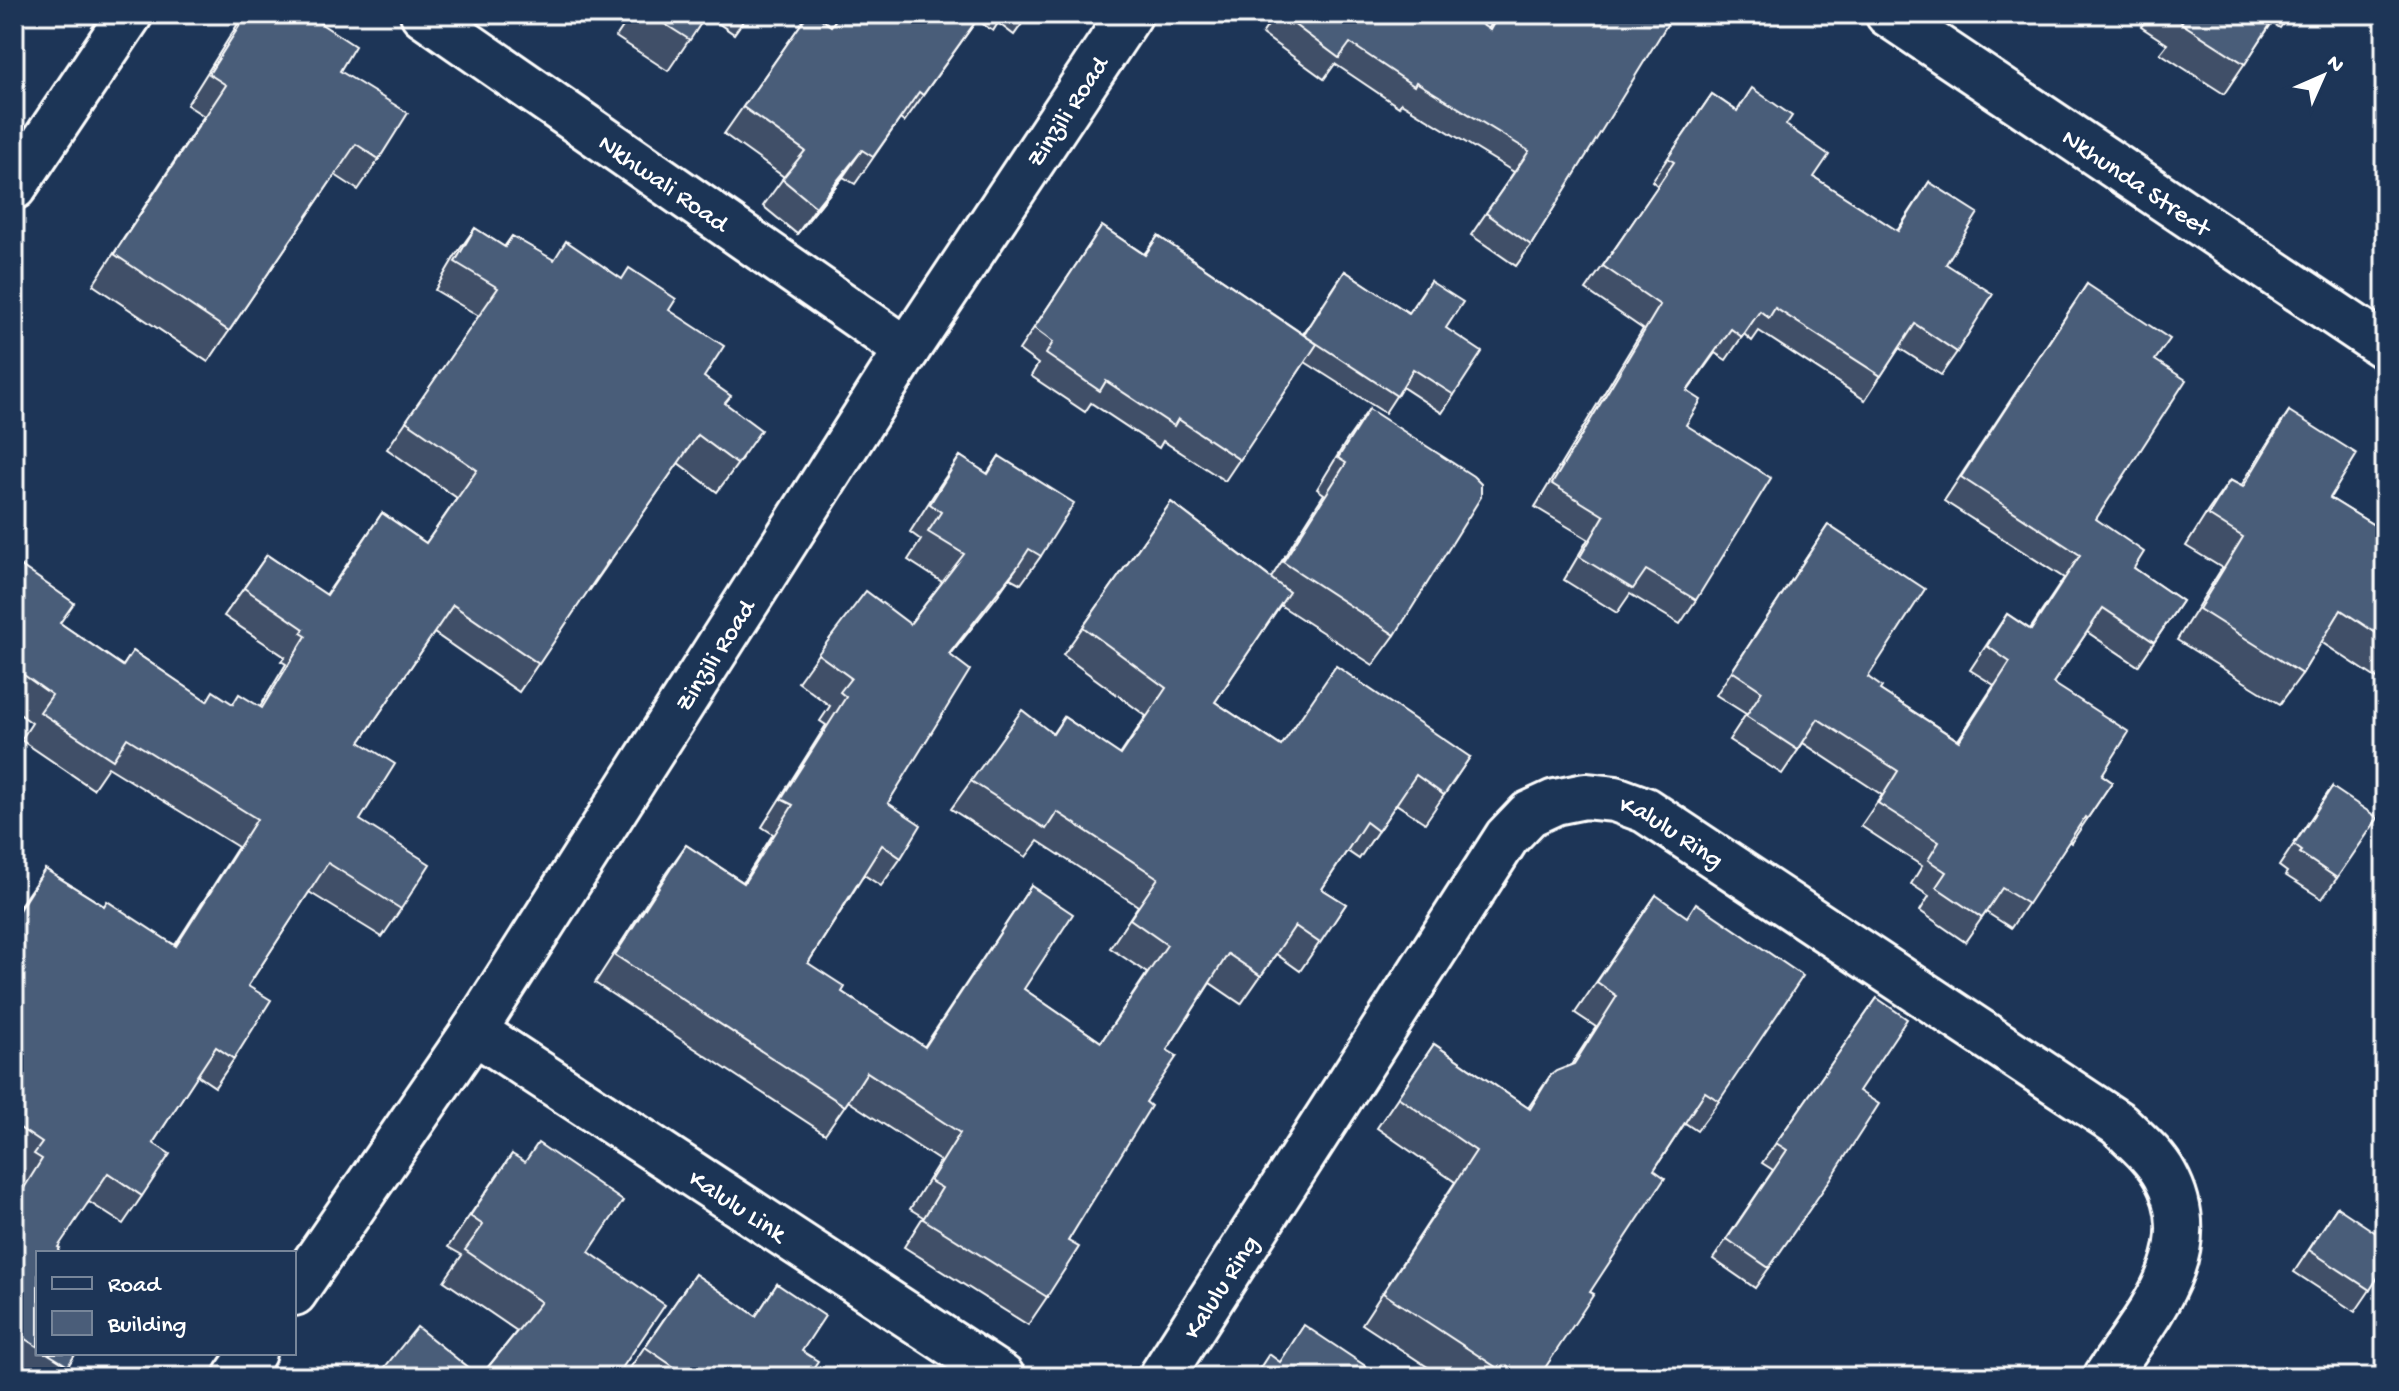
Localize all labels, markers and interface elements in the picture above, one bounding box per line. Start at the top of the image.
north arrow [2283,36,2363,116]
text: N [2320,50,2349,79]
street label: Zinzili Road [1022,51,1118,174]
street label: Nkhunda Street [2055,124,2217,247]
street label: Nkhwali Road [591,129,734,242]
street label: Zinzili Road [670,594,765,719]
street label: Kalulu Ring [1615,791,1728,878]
street label: Kalulu Link [681,1165,792,1252]
street label: Kalulu Ring [1178,1231,1268,1346]
legend [36,1251,296,1355]
text: Road [108,1272,162,1301]
text: Building [107,1312,186,1341]

